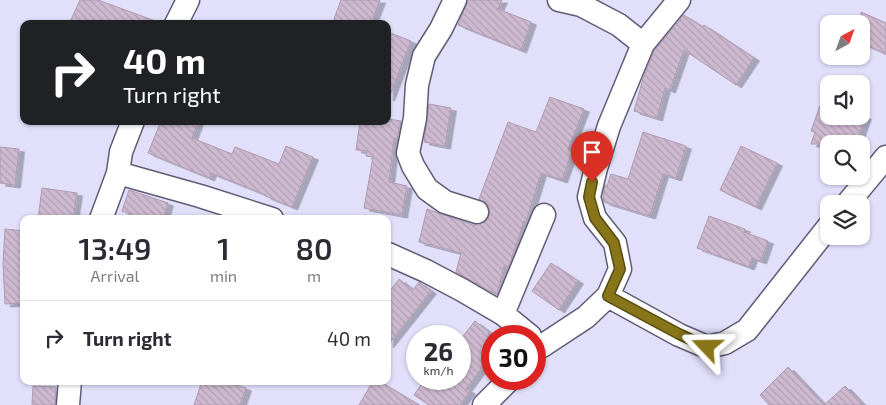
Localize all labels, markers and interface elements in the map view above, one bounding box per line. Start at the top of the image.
north arrow [820,15,870,65]
map controls [820,15,870,245]
text: 40 m [123,39,206,81]
icon: right [40,40,105,105]
button: sound [820,75,870,125]
text: Turn right [123,81,221,107]
pin [571,131,613,182]
button: search [820,135,870,185]
icon: arrive [578,138,606,166]
button: layers [820,195,870,245]
text: 13:49 [78,230,152,266]
text: 1 [217,230,230,266]
text: 80 [296,230,333,266]
text: Arrival [91,266,139,285]
text: min [210,266,237,285]
text: m [307,266,321,285]
position arrow [680,320,732,372]
icon: right [40,324,68,352]
speed limit sign: 30 [481,325,546,390]
text: Turn right [83,327,171,350]
text: 40 m [327,327,371,350]
text: 26 [424,336,453,366]
text: km/h [424,363,453,377]

